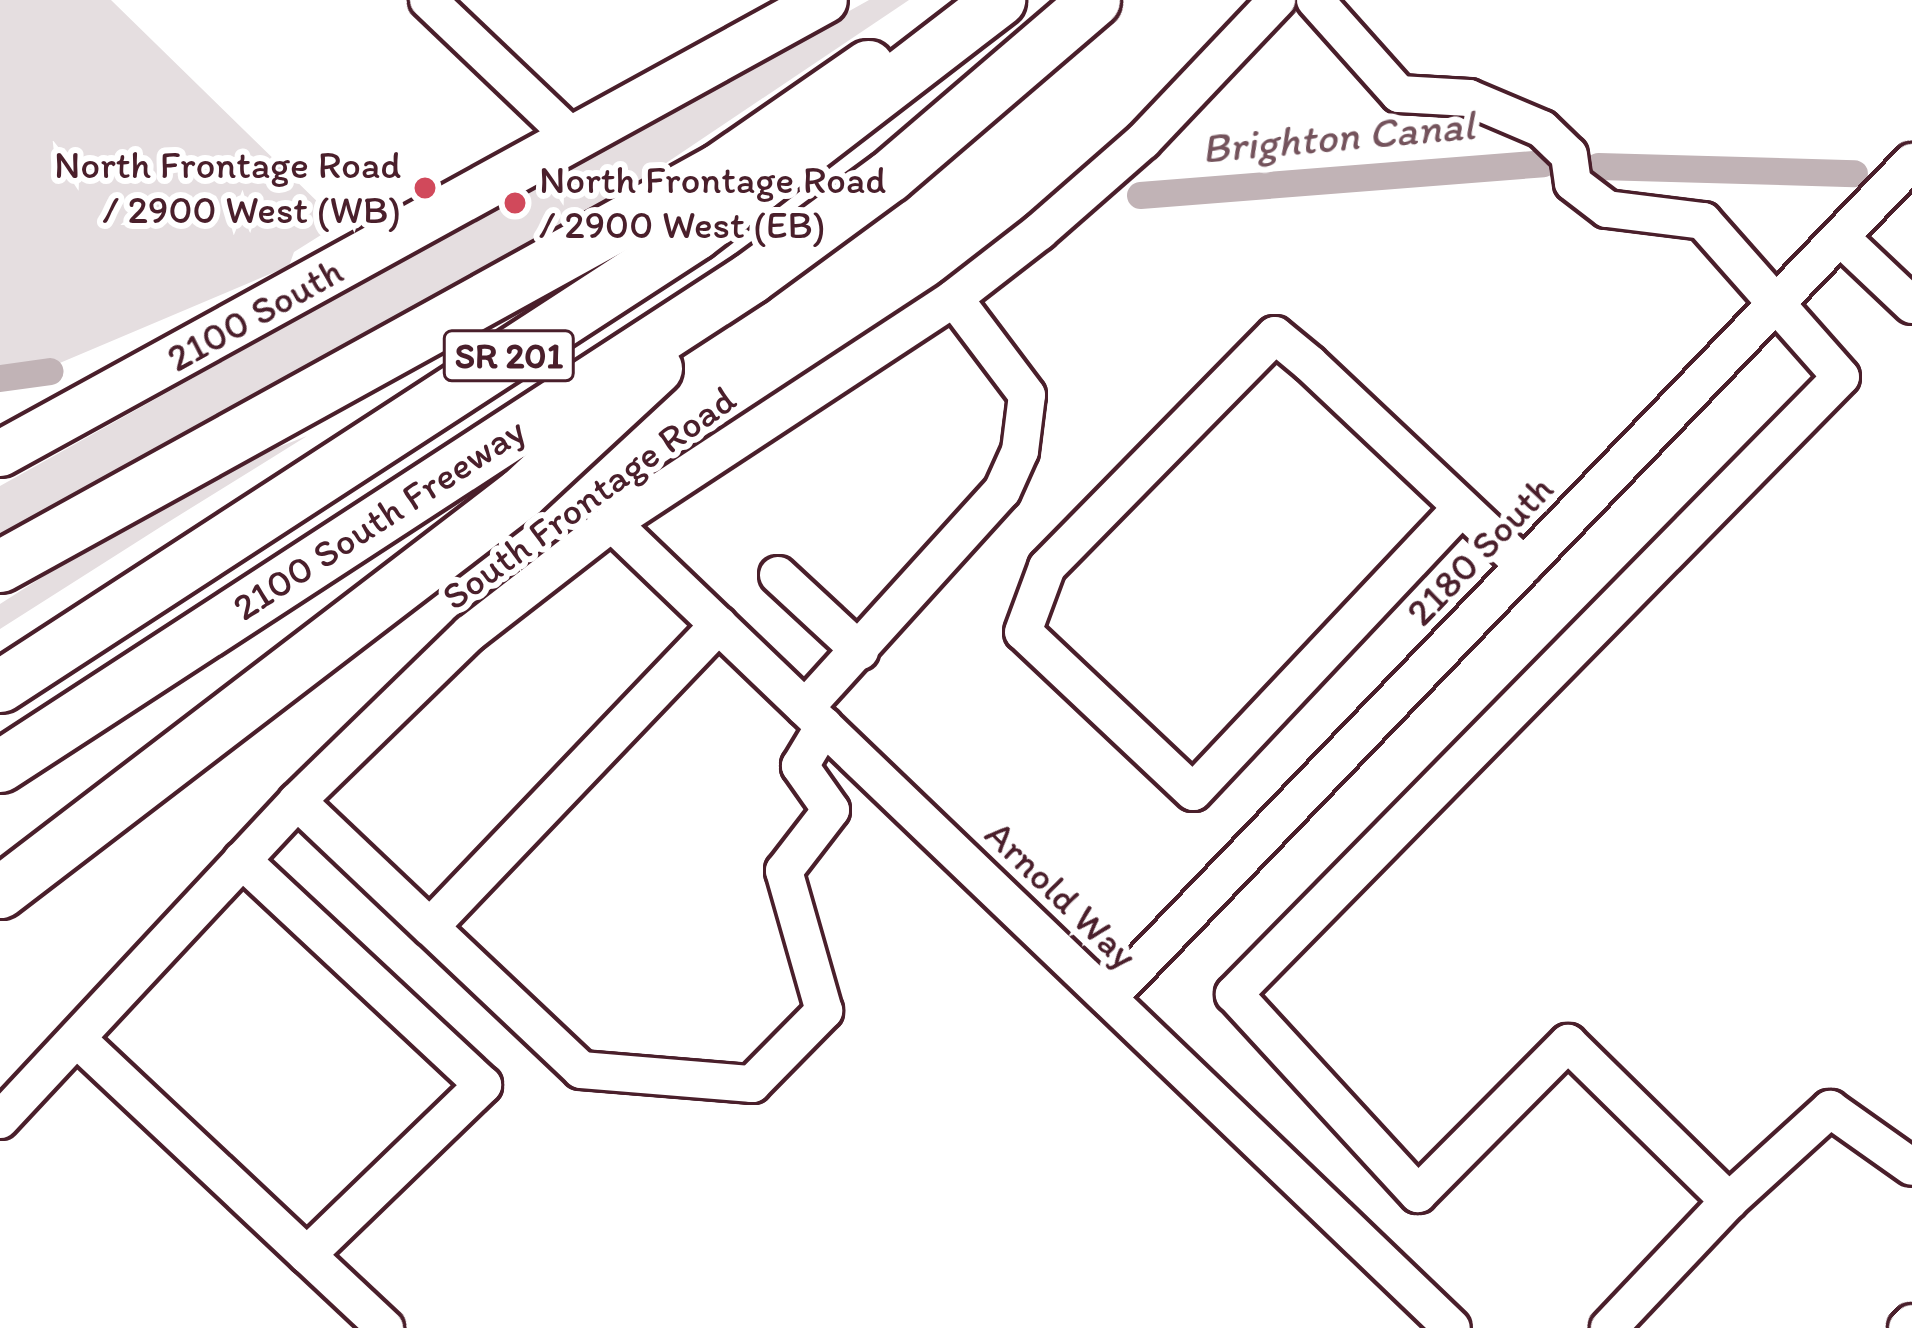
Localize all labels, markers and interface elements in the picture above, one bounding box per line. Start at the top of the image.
water label: Brighton Canal [1200,100,1476,174]
place label: North Frontage Road / 2900 West (WB) [54,143,401,234]
place label: North Frontage Road / 2900 West (EB) [539,158,886,249]
marker: North Frontage Road / 2900 West (WB) [412,175,438,201]
marker: North Frontage Road / 2900 West (EB) [502,190,528,216]
street label: 2100 South [159,248,351,382]
road number: SR 201 [440,326,578,386]
street label: South Frontage Road [435,377,743,619]
street label: 2100 South Freeway [224,407,534,631]
street label: 2180 South [1397,466,1563,636]
street label: Arnold Way [975,811,1147,979]

